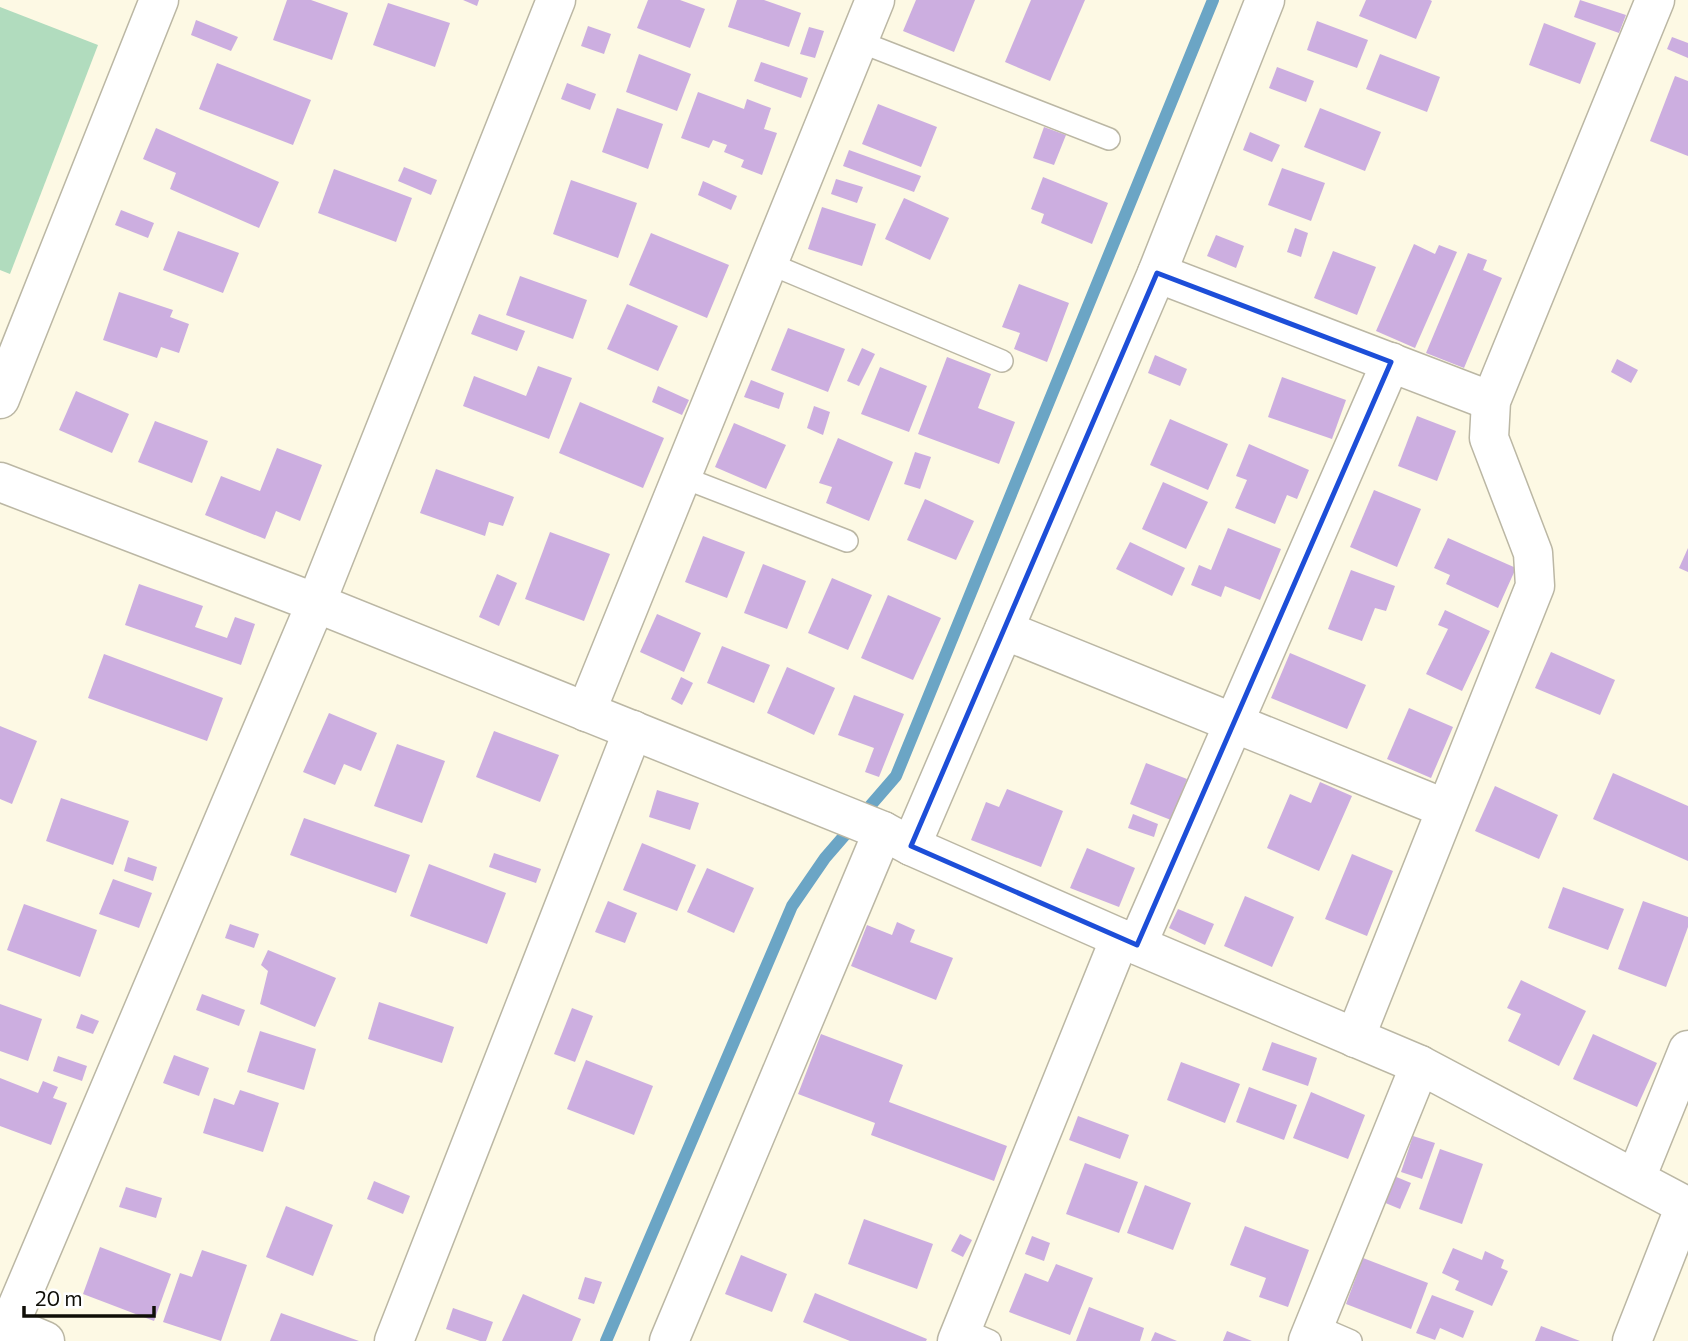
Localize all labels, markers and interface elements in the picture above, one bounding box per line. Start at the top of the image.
scale bar [24,1274,154,1318]
text: 20 m [35,1285,83,1310]

